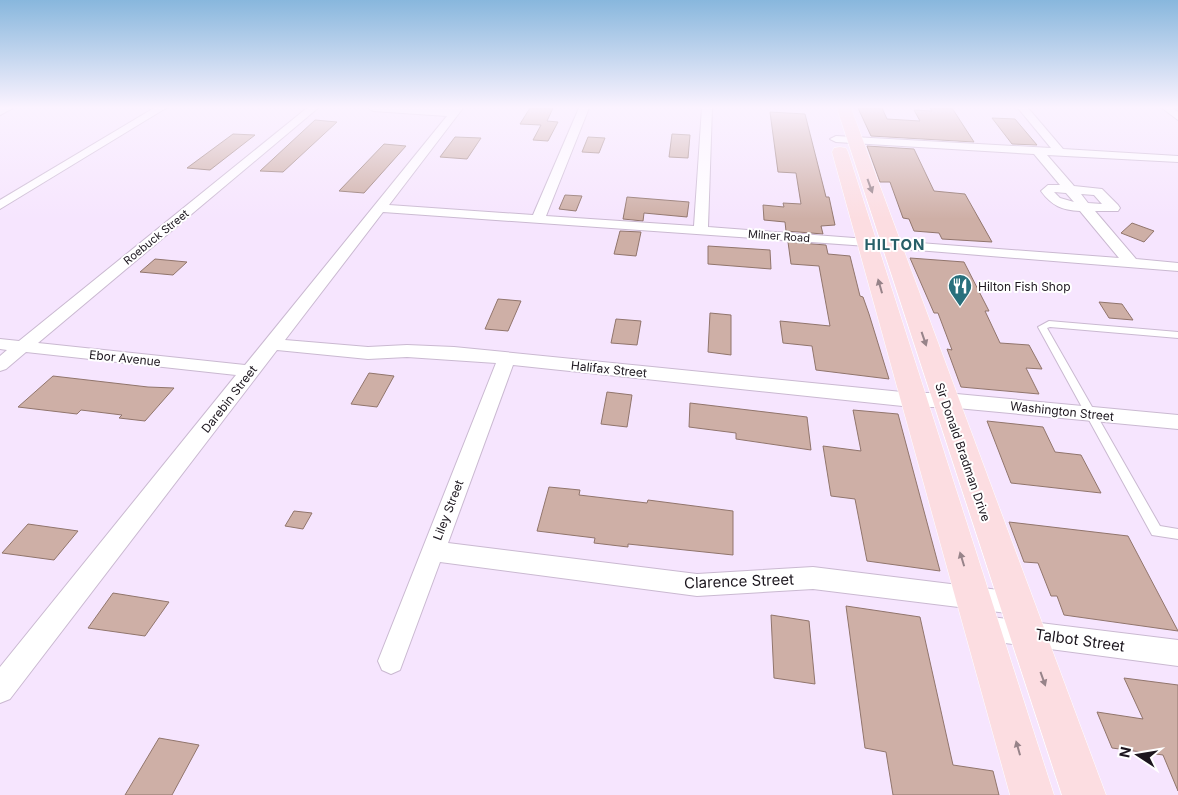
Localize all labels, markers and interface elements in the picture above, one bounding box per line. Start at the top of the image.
one-way arrow [867,179,875,194]
street label: Roebuck Street [121,206,192,267]
street label: Milner Road [748,227,810,245]
district label: HILTON [864,235,926,254]
restaurant icon: Hilton Fish Shop [947,273,973,307]
one-way arrow [875,278,883,293]
place label: Hilton Fish Shop [978,279,1071,294]
one-way arrow [921,332,929,347]
street label: Ebor Avenue [89,347,161,369]
street label: Halifax Street [570,358,648,380]
street label: Darebin Street [198,362,260,436]
street label: Sir Donald Bradman Drive [932,381,994,523]
street label: Washington Street [1009,398,1115,424]
street label: Liley Street [430,478,466,542]
one-way arrow [957,551,965,566]
street label: Clarence Street [684,570,794,592]
street label: Talbot Street [1034,624,1126,656]
one-way arrow [1039,672,1047,687]
north arrow [1113,730,1163,780]
one-way arrow [1014,741,1022,756]
text: N [1115,745,1134,759]

